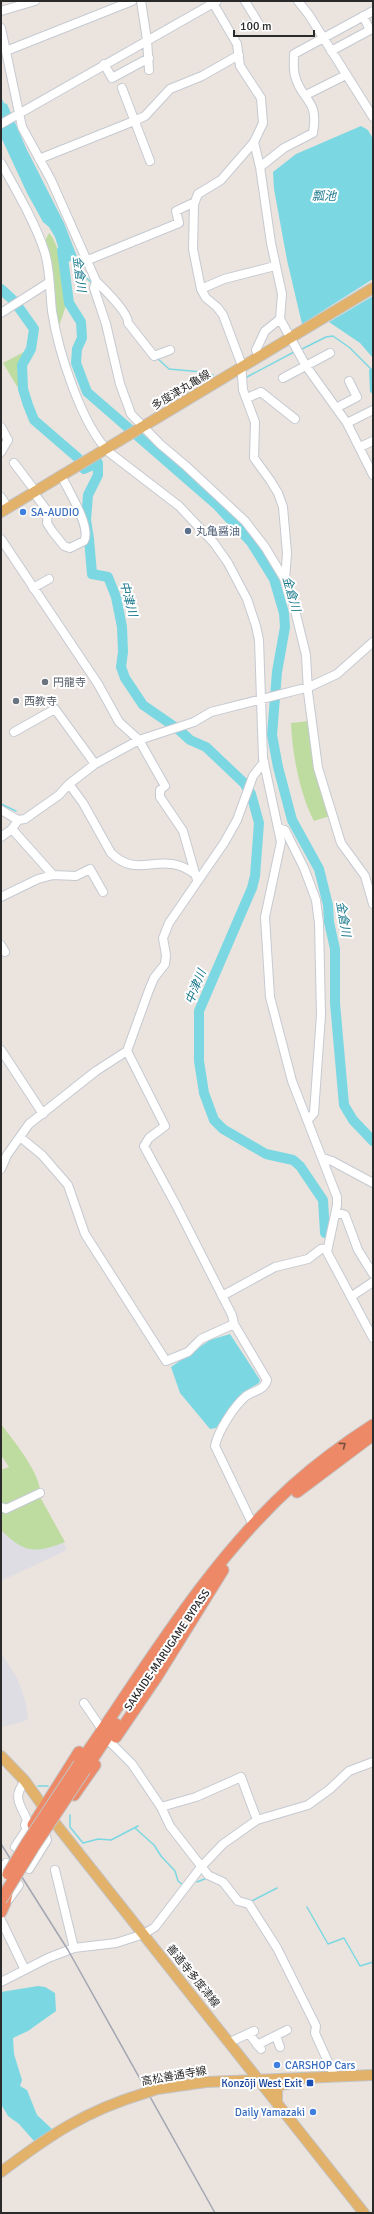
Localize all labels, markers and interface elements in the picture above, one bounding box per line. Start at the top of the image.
scale bar [234,12,314,38]
text: 100 m [240,19,272,34]
water label: 瓢池 [312,189,337,204]
water label: 金倉川 [69,255,89,295]
street label: 多度津丸亀線 [149,367,213,413]
place label: SA-AUDIO [31,506,79,519]
marker: SA-AUDIO [18,507,28,517]
place label: 丸亀醤油 [196,525,240,538]
marker: 丸亀醤油 [183,526,193,536]
water label: 金倉川 [279,575,304,615]
water label: 中津川 [116,580,140,620]
place label: 円龍寺 [53,676,86,689]
marker: 円龍寺 [40,677,50,687]
place label: 西教寺 [24,695,57,708]
marker: 西教寺 [11,696,21,706]
water label: 金倉川 [332,900,354,940]
water label: 中津川 [182,966,210,1007]
one-way arrow [339,1443,346,1450]
street label: SAKAIDE-MARUGAME BYPASS [121,1587,213,1713]
street label: 善通寺多度津線 [164,1942,222,2010]
place label: CARSHOP Cars [285,2059,356,2072]
marker: CARSHOP Cars [272,2060,282,2070]
street label: 高松善通寺線 [140,2064,208,2088]
place label: Konzōji West Exit [221,2077,302,2090]
marker: Konzōji West Exit [305,2078,315,2088]
place label: Daily Yamazaki [235,2106,305,2119]
marker: Daily Yamazaki [308,2107,318,2117]

